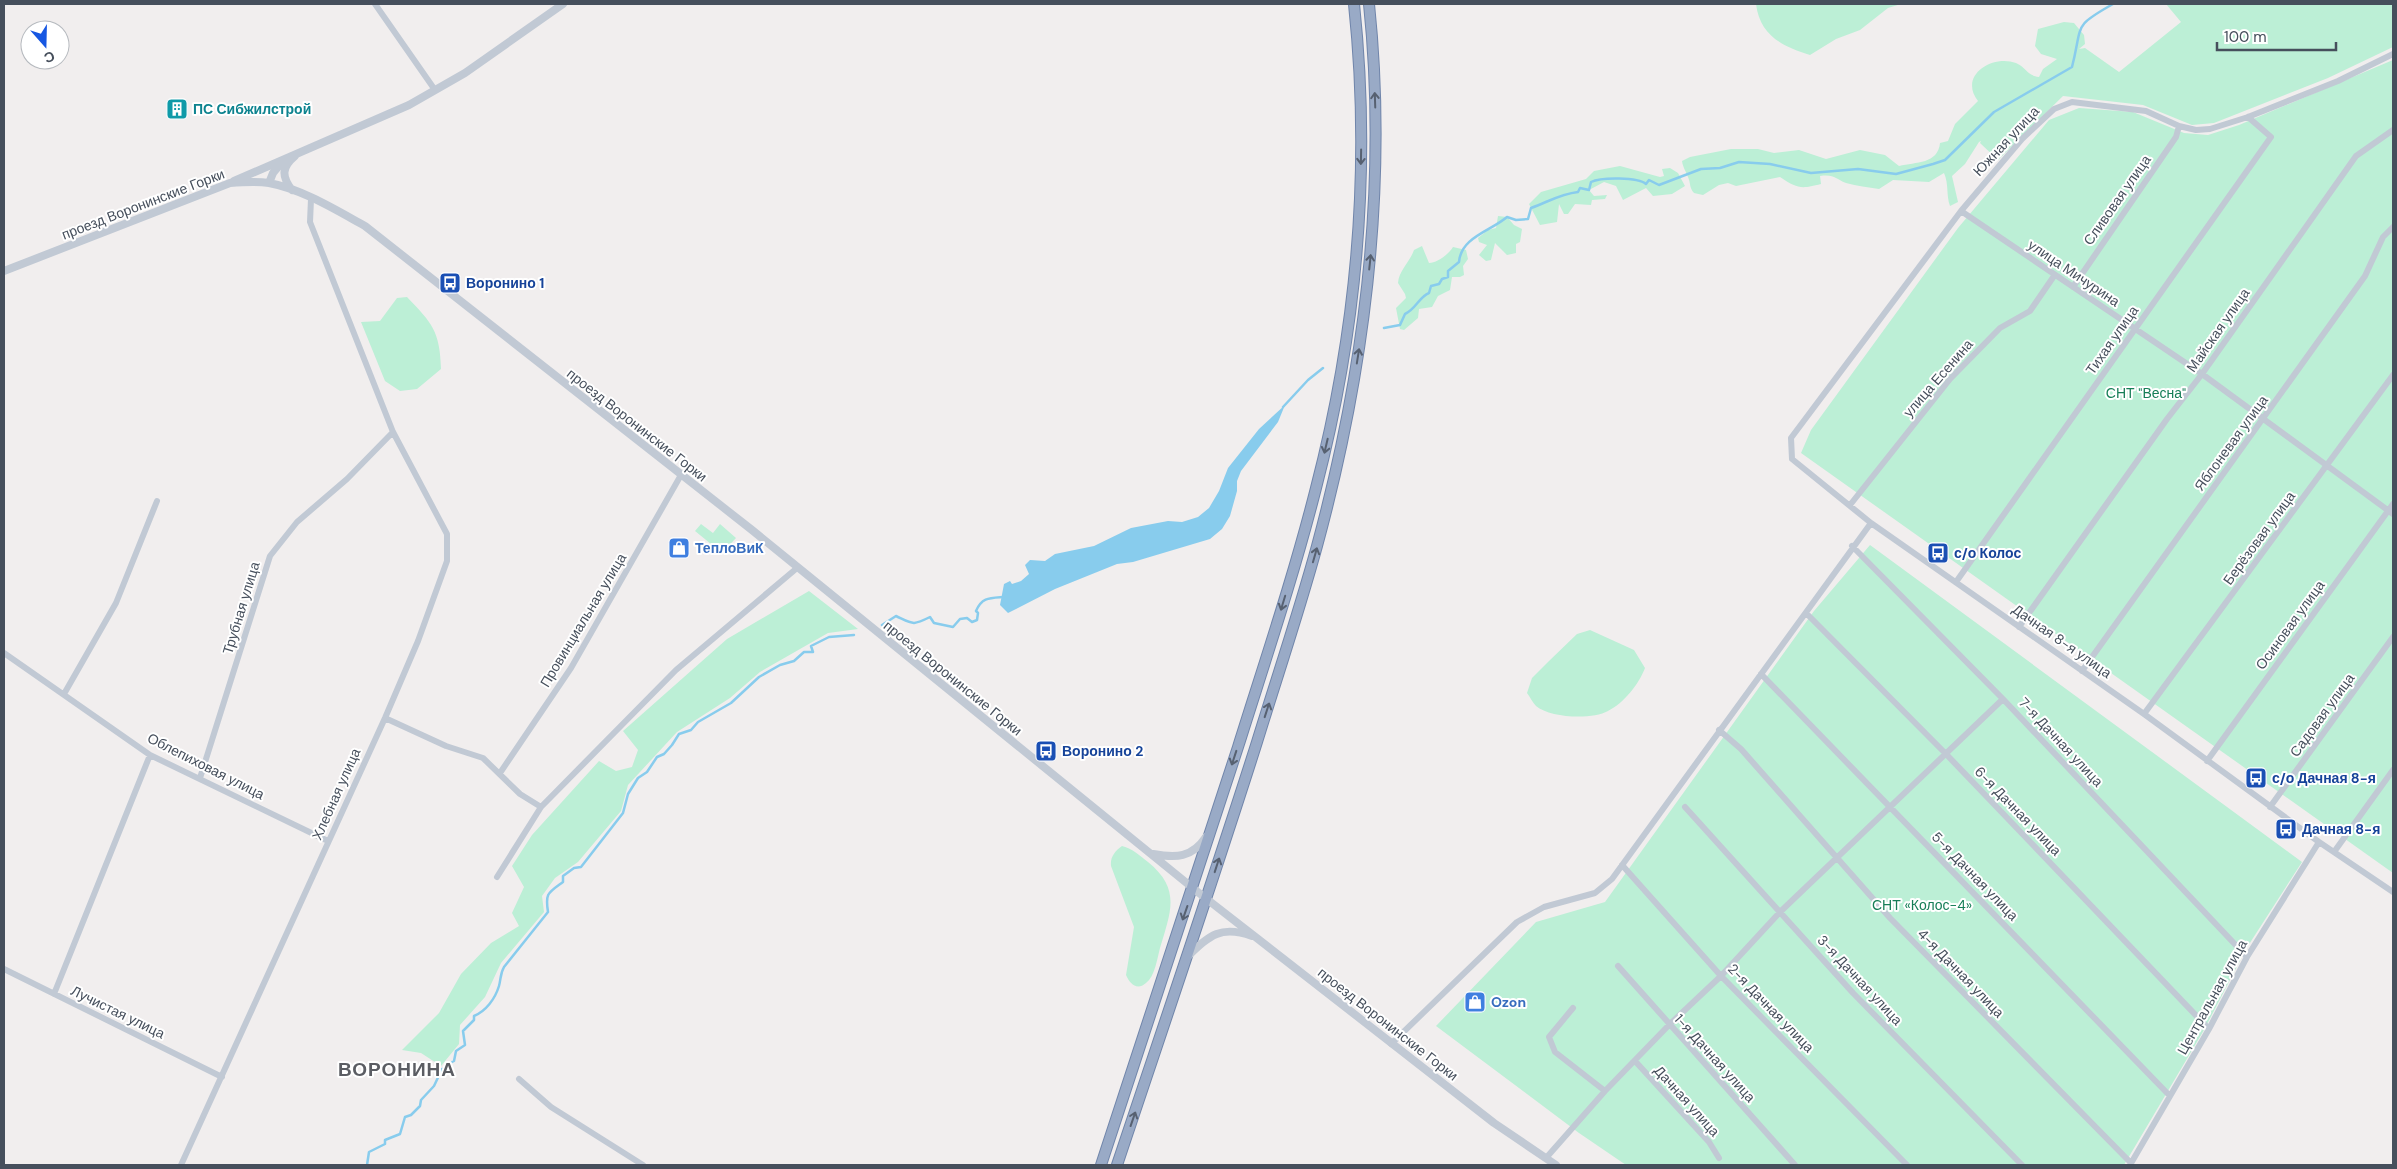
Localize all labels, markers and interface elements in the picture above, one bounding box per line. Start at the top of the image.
north arrow [20,20,70,70]
scale bar [2217,20,2336,52]
text: 100 m [2224,27,2267,47]
text: С [42,47,57,67]
one-way arrow [1370,92,1380,108]
building icon: ПС Сибжилстрой [165,97,189,121]
place label: ПС Сибжилстрой [193,100,311,118]
street label: Южная улица [1969,102,2043,180]
one-way arrow [1356,148,1366,165]
street label: Сливовая улица [2079,151,2155,249]
street label: проезд Воронинские Горки [59,165,227,243]
street label: улица Мичурина [2025,236,2124,310]
one-way arrow [1365,254,1375,270]
bus stop icon: Воронино 1 [438,271,462,295]
place label: Воронино 1 [466,274,544,292]
street label: Майская улица [2182,284,2254,375]
street label: Тихая улица [2082,302,2142,378]
street label: улица Есенина [1899,335,1977,421]
one-way arrow [1353,349,1363,365]
street label: проезд Воронинские Горки [563,365,711,485]
park label: СНТ "Весна" [2106,384,2186,402]
street label: Яблоневая улица [2190,391,2272,494]
one-way arrow [1321,438,1330,454]
street label: Берёзовая улица [2219,487,2299,588]
shop icon: ТеплоВиК [667,536,691,560]
place label: ТеплоВиК [695,539,764,557]
bus stop icon: с/о Колос [1926,541,1950,565]
place label: с/о Колос [1954,544,2021,562]
one-way arrow [1310,548,1320,564]
street label: Провинциальная улица [536,550,630,690]
street label: Трубная улица [218,559,264,656]
street label: Осиновая улица [2252,577,2329,673]
one-way arrow [1278,595,1288,611]
street label: Дачная 8-я улица [2009,600,2115,682]
street label: проезд Воронинские Горки [880,616,1026,740]
street label: Садовая улица [2286,670,2358,760]
street label: 7-я Дачная улица [2015,694,2107,791]
one-way arrow [1262,703,1272,719]
street label: Облепиховая улица [144,729,268,803]
bus stop icon: Воронино 2 [1034,739,1058,763]
place label: Воронино 2 [1062,742,1143,760]
street label: Хлебная улица [308,745,364,843]
one-way arrow [1229,750,1239,766]
street label: 6-я Дачная улица [1971,763,2065,860]
bus stop icon: с/о Дачная 8-я [2244,766,2268,790]
place label: с/о Дачная 8-я [2272,769,2376,787]
bus stop icon: Дачная 8-я [2274,817,2298,841]
place label: Дачная 8-я [2302,820,2380,838]
street label: 5-я Дачная улица [1928,828,2022,924]
one-way arrow [1213,858,1223,874]
park label: СНТ «Колос-4» [1872,896,1972,914]
one-way arrow [1180,905,1189,920]
street label: 4-я Дачная улица [1914,925,2008,1021]
street label: 3-я Дачная улица [1814,931,1907,1029]
street label: Центральная улица [2173,936,2251,1058]
street label: 2-я Дачная улица [1724,960,1818,1056]
street label: проезд Воронинские Горки [1314,964,1462,1084]
street label: Лучистая улица [68,981,168,1043]
shop icon: Ozon [1463,990,1487,1014]
place label: Ozon [1491,993,1526,1011]
street label: 1-я Дачная улица [1671,1010,1759,1106]
district label: ВОРОНИНА [338,1057,456,1082]
street label: Дачная улица [1651,1062,1723,1140]
one-way arrow [1128,1111,1138,1127]

